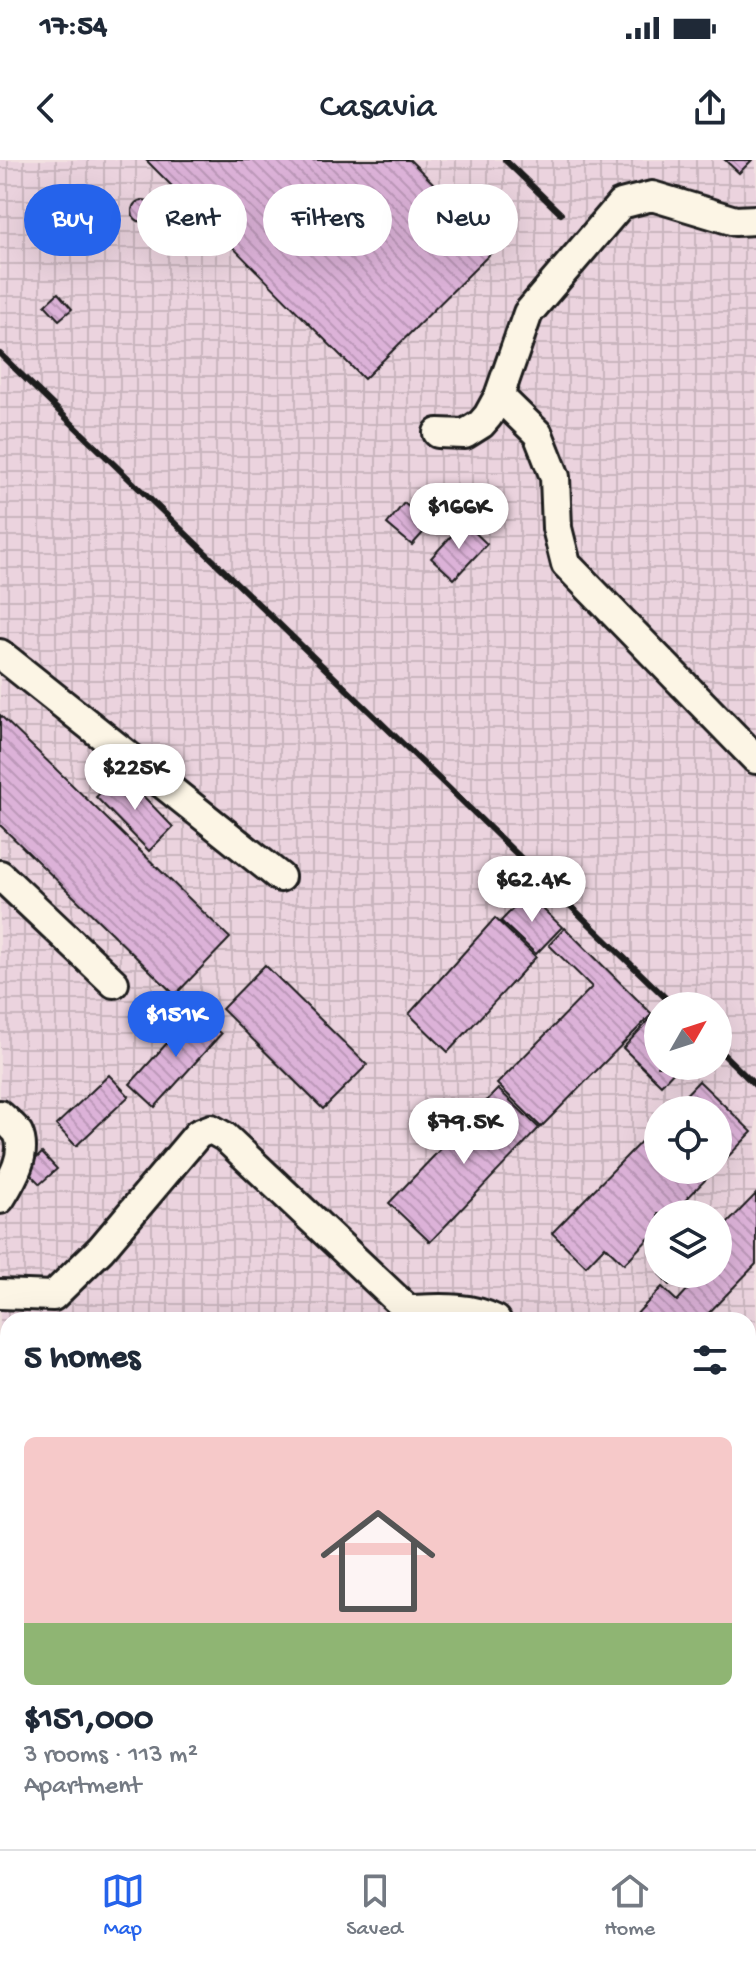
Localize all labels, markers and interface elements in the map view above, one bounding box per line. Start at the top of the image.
text: 17:54 [40,11,107,46]
icon: back [24,86,68,130]
icon: share [688,86,732,130]
text: Casavia [320,87,436,130]
chip: Buy [24,184,121,256]
chip: Rent [137,184,247,256]
chip: Filters [263,184,392,256]
chip: New [408,184,518,256]
pin: $166K [403,483,515,551]
text: $166K [428,493,490,524]
pin: $225K [79,744,191,812]
text: $225K [102,754,168,785]
pin: $62.4K [467,856,597,924]
text: $62.4K [496,866,568,897]
pin: $151K [120,991,232,1059]
north arrow [644,992,732,1080]
map controls [644,992,732,1288]
text: $151K [146,1001,206,1032]
button: locate [644,1096,732,1184]
pin: $79.5K [399,1098,529,1166]
text: $79.5K [427,1108,501,1139]
button: layers [644,1200,732,1288]
icon: filters [688,1338,732,1382]
text: 5 homes [24,1340,140,1380]
icon: home [306,1489,450,1633]
text: $151,000 [24,1701,153,1741]
text: 3 rooms · 113 m² [24,1741,198,1772]
text: Apartment [24,1772,141,1803]
tab: Map [101,1869,145,1943]
tab: Saved [346,1869,403,1943]
tab: Home [604,1869,655,1943]

